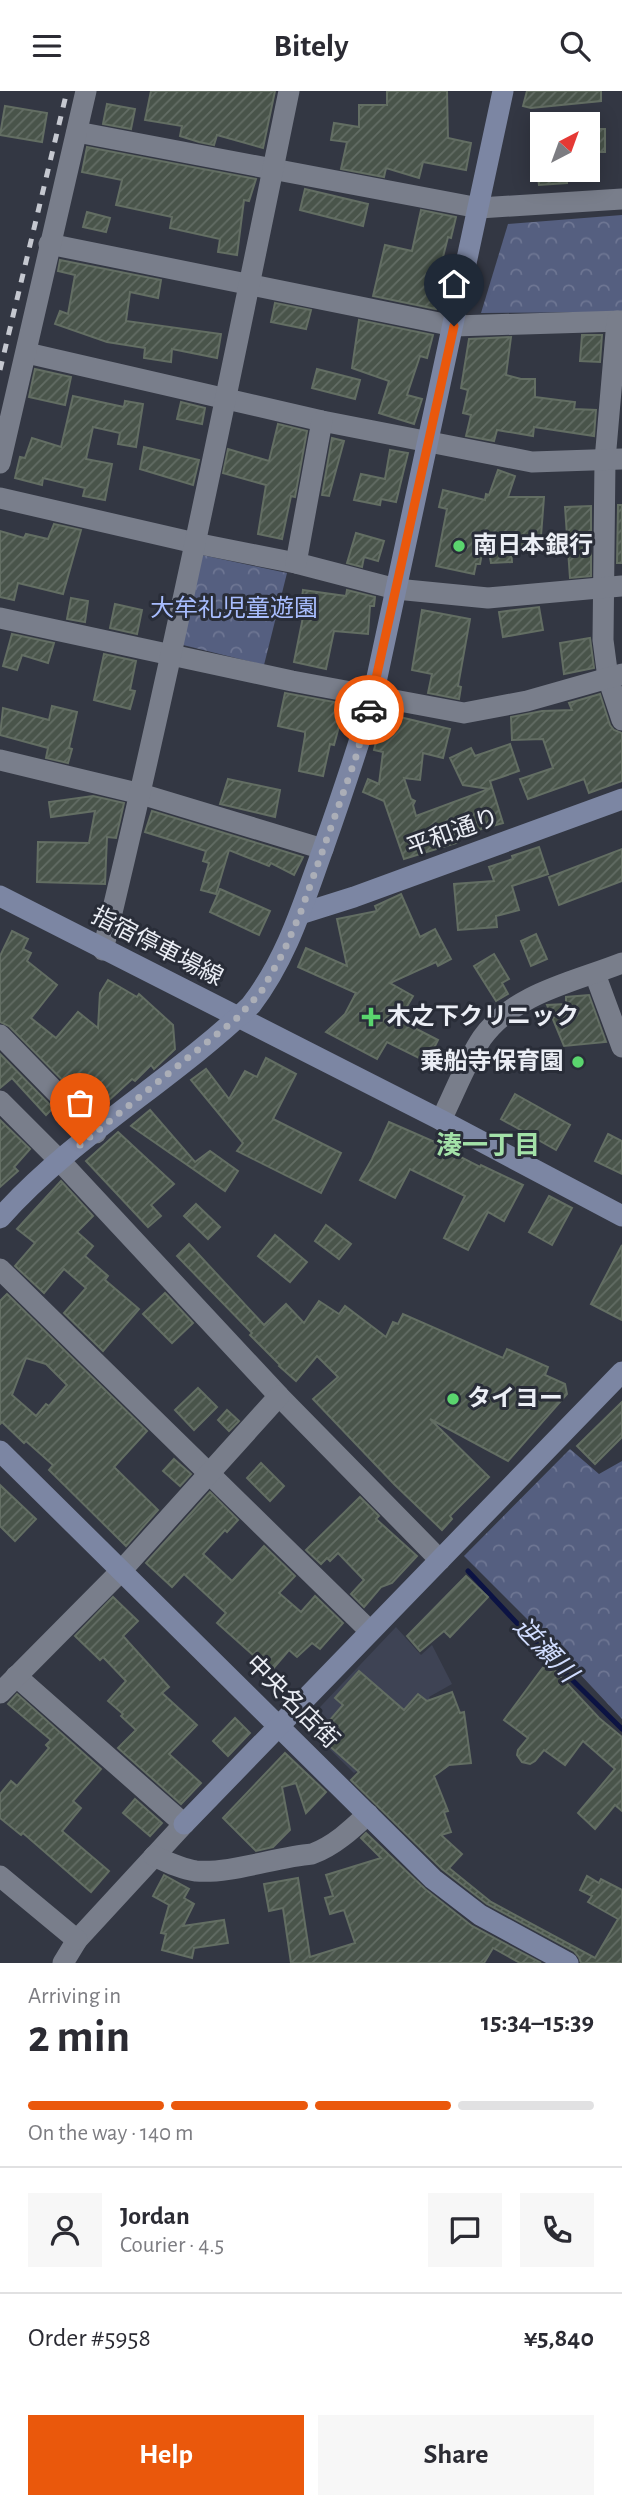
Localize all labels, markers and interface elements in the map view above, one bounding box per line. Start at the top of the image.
icon: menu [28,27,66,65]
icon: search [556,27,594,65]
text: Bitely [273,30,349,62]
north arrow [530,112,600,182]
map controls [530,112,600,182]
pin [424,254,484,326]
icon: home [435,265,473,303]
place label: 南日本銀行 [473,532,593,558]
marker: 南日本銀行 [451,538,467,554]
park label: 大牟礼児童遊園 [150,595,318,621]
courier [334,675,404,745]
icon: car [350,691,388,729]
street label: 平和通り [403,804,502,861]
street label: 指宿停車場線 [87,902,228,990]
place label: 木之下クリニック [387,1003,579,1029]
marker: 木之下クリニック [361,1007,381,1027]
place label: 乗船寺保育園 [420,1048,564,1074]
marker: 乗船寺保育園 [570,1054,586,1070]
pin [50,1073,110,1145]
icon: bag [61,1084,99,1122]
district label: 湊一丁目 [436,1131,540,1159]
place label: タイヨー [467,1385,563,1411]
marker: タイヨー [445,1391,461,1407]
water label: 逆瀬川 [509,1612,584,1689]
street label: 中央名店街 [241,1650,344,1753]
text: Arriving in [28,1985,121,2008]
text: 15:34–15:39 [481,2009,594,2035]
text: 2 min [28,2014,130,2060]
text: On the way · 140 m [28,2122,193,2145]
button: person [28,2193,102,2267]
button: chat [428,2193,502,2267]
button: phone [520,2193,594,2267]
text: Jordan [120,2203,190,2229]
text: Courier · 4.5 [120,2234,224,2257]
text: Order #5958 [28,2325,151,2351]
text: ¥5,840 [524,2325,594,2351]
button: Help [28,2415,304,2495]
button: Share [318,2415,594,2495]

